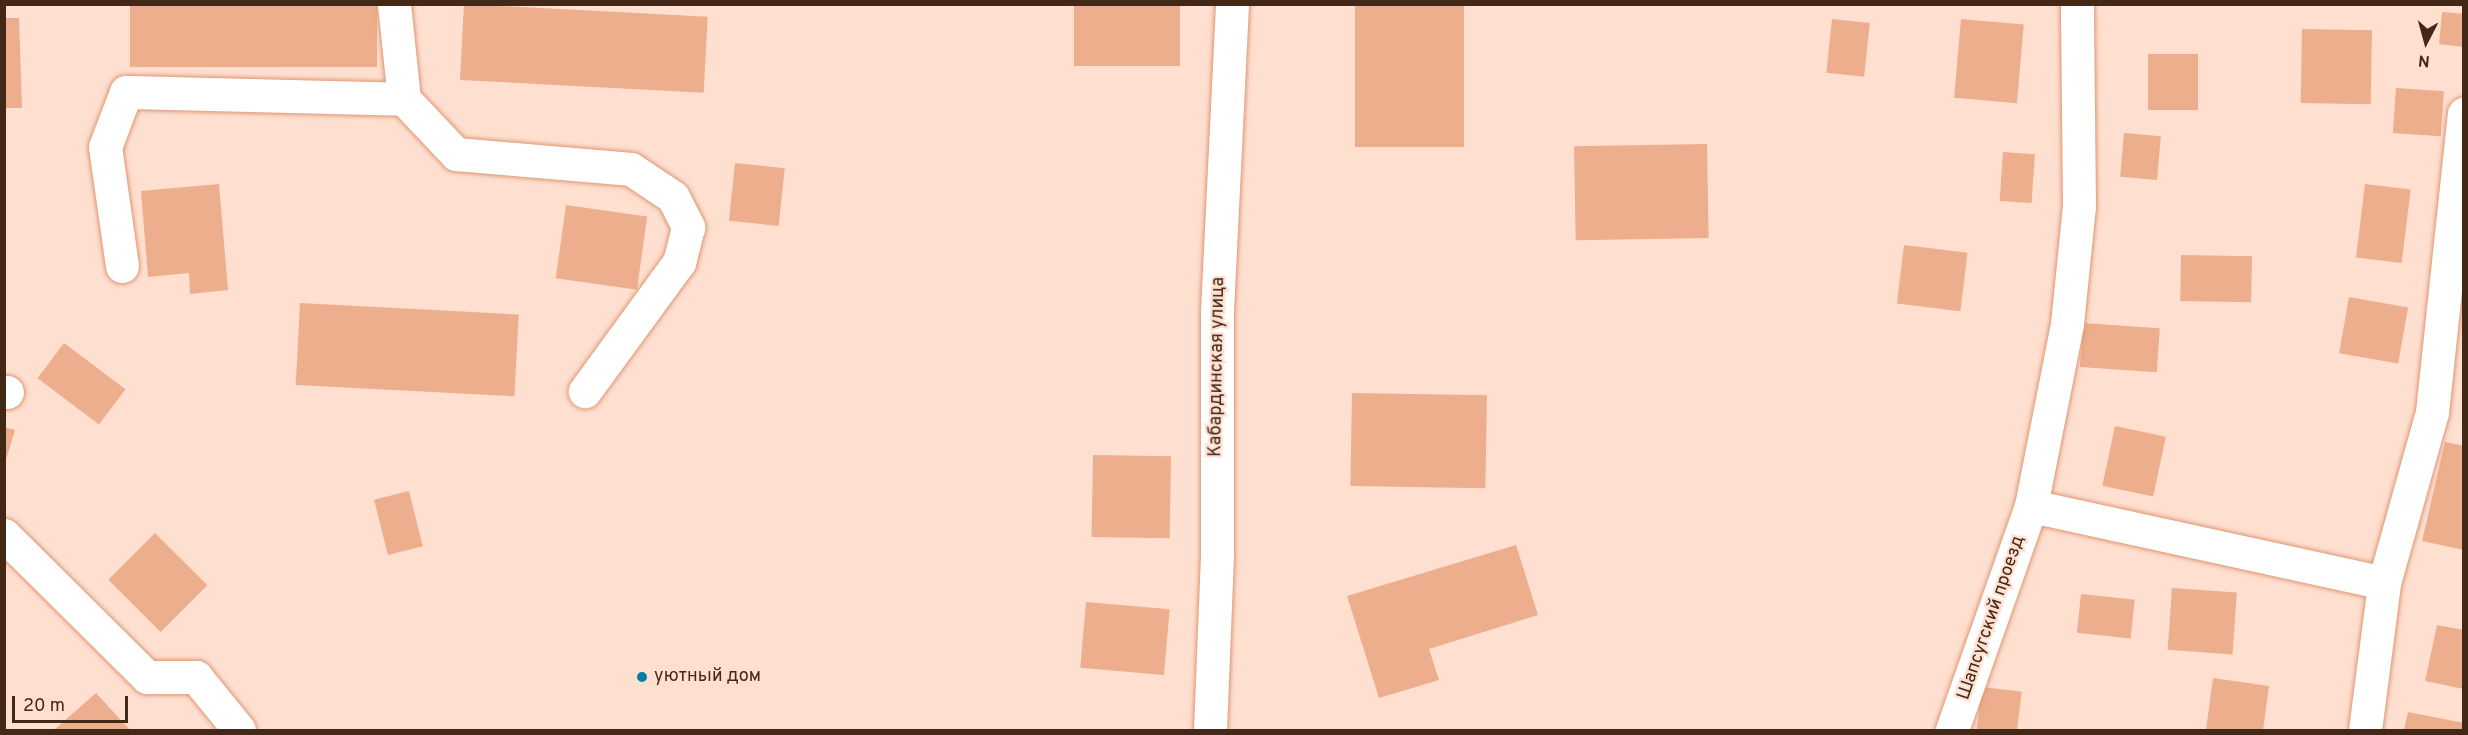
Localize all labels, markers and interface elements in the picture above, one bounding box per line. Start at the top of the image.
north arrow [2396,12,2456,72]
text: N [2417,49,2431,70]
street label: Кабардинская улица [1206,277,1230,457]
street label: Шапсугский проезд [1954,533,2030,703]
place label: уютный дом [654,666,761,688]
marker: уютный дом [635,670,649,684]
scale bar [15,684,130,722]
text: 20 m [23,695,65,718]

